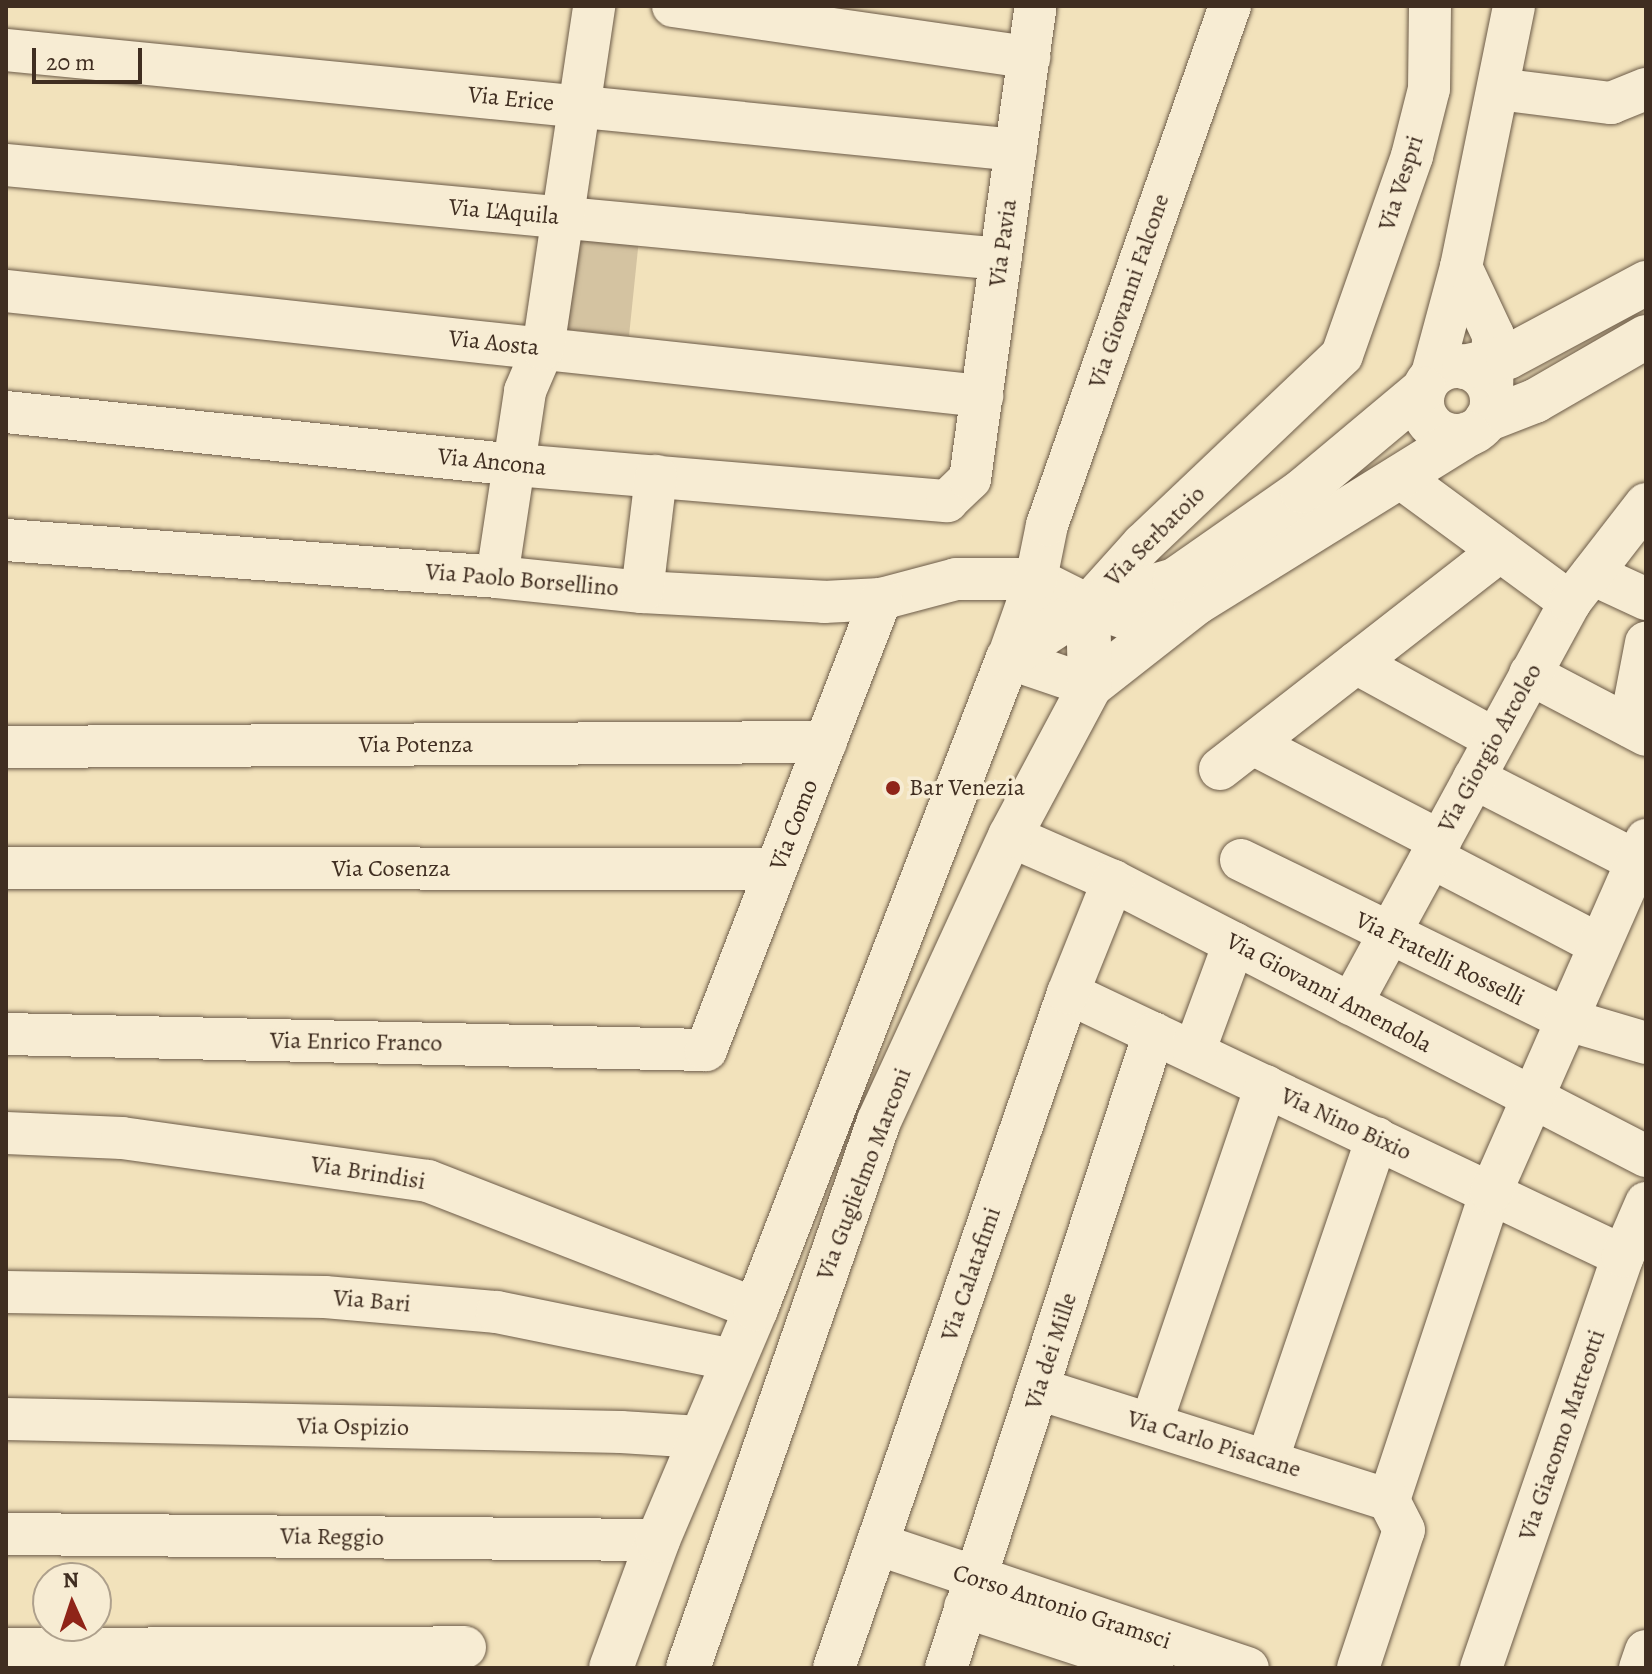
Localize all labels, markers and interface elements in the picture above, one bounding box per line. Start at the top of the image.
scale bar [36,32,146,82]
text: 20 m [46,46,95,78]
street label: Via Erice [467,80,555,118]
street label: Via Vespri [1372,132,1430,234]
street label: Via Giovanni Falcone [1082,190,1176,392]
street label: Via L'Aquila [448,193,560,231]
street label: Via Pavia [983,197,1023,289]
street label: Via Aosta [447,324,541,362]
street label: Via Ancona [436,442,548,482]
street label: Via Serbatoio [1099,480,1211,592]
street label: Via Paolo Borsellino [424,557,620,603]
street label: Via Giorgio Arcoleo [1432,659,1548,837]
street label: Via Potenza [359,731,473,759]
place label: Bar Venezia [909,774,1025,802]
street label: Via Como [764,776,824,874]
marker: Bar Venezia [884,779,902,797]
street label: Via Cosenza [332,855,450,883]
street label: Via Fratelli Rosselli [1351,906,1529,1012]
street label: Via Giovanni Amendola [1221,927,1437,1059]
street label: Via Enrico Franco [270,1026,442,1058]
street label: Via Guglielmo Marconi [810,1064,918,1284]
street label: Via Nino Bixio [1276,1081,1416,1167]
street label: Via Brindisi [309,1150,427,1196]
street label: Via Calatafimi [935,1203,1007,1345]
street label: Via Bari [332,1283,412,1319]
street label: Via dei Mille [1019,1289,1083,1413]
street label: Via Giacomo Matteotti [1512,1326,1612,1544]
street label: Via Carlo Pisacane [1124,1404,1304,1484]
street label: Via Ospizio [297,1412,409,1442]
street label: Via Reggio [280,1522,384,1552]
street label: Corso Antonio Gramsci [949,1558,1175,1656]
north arrow [32,1562,112,1642]
text: N [62,1565,80,1595]

